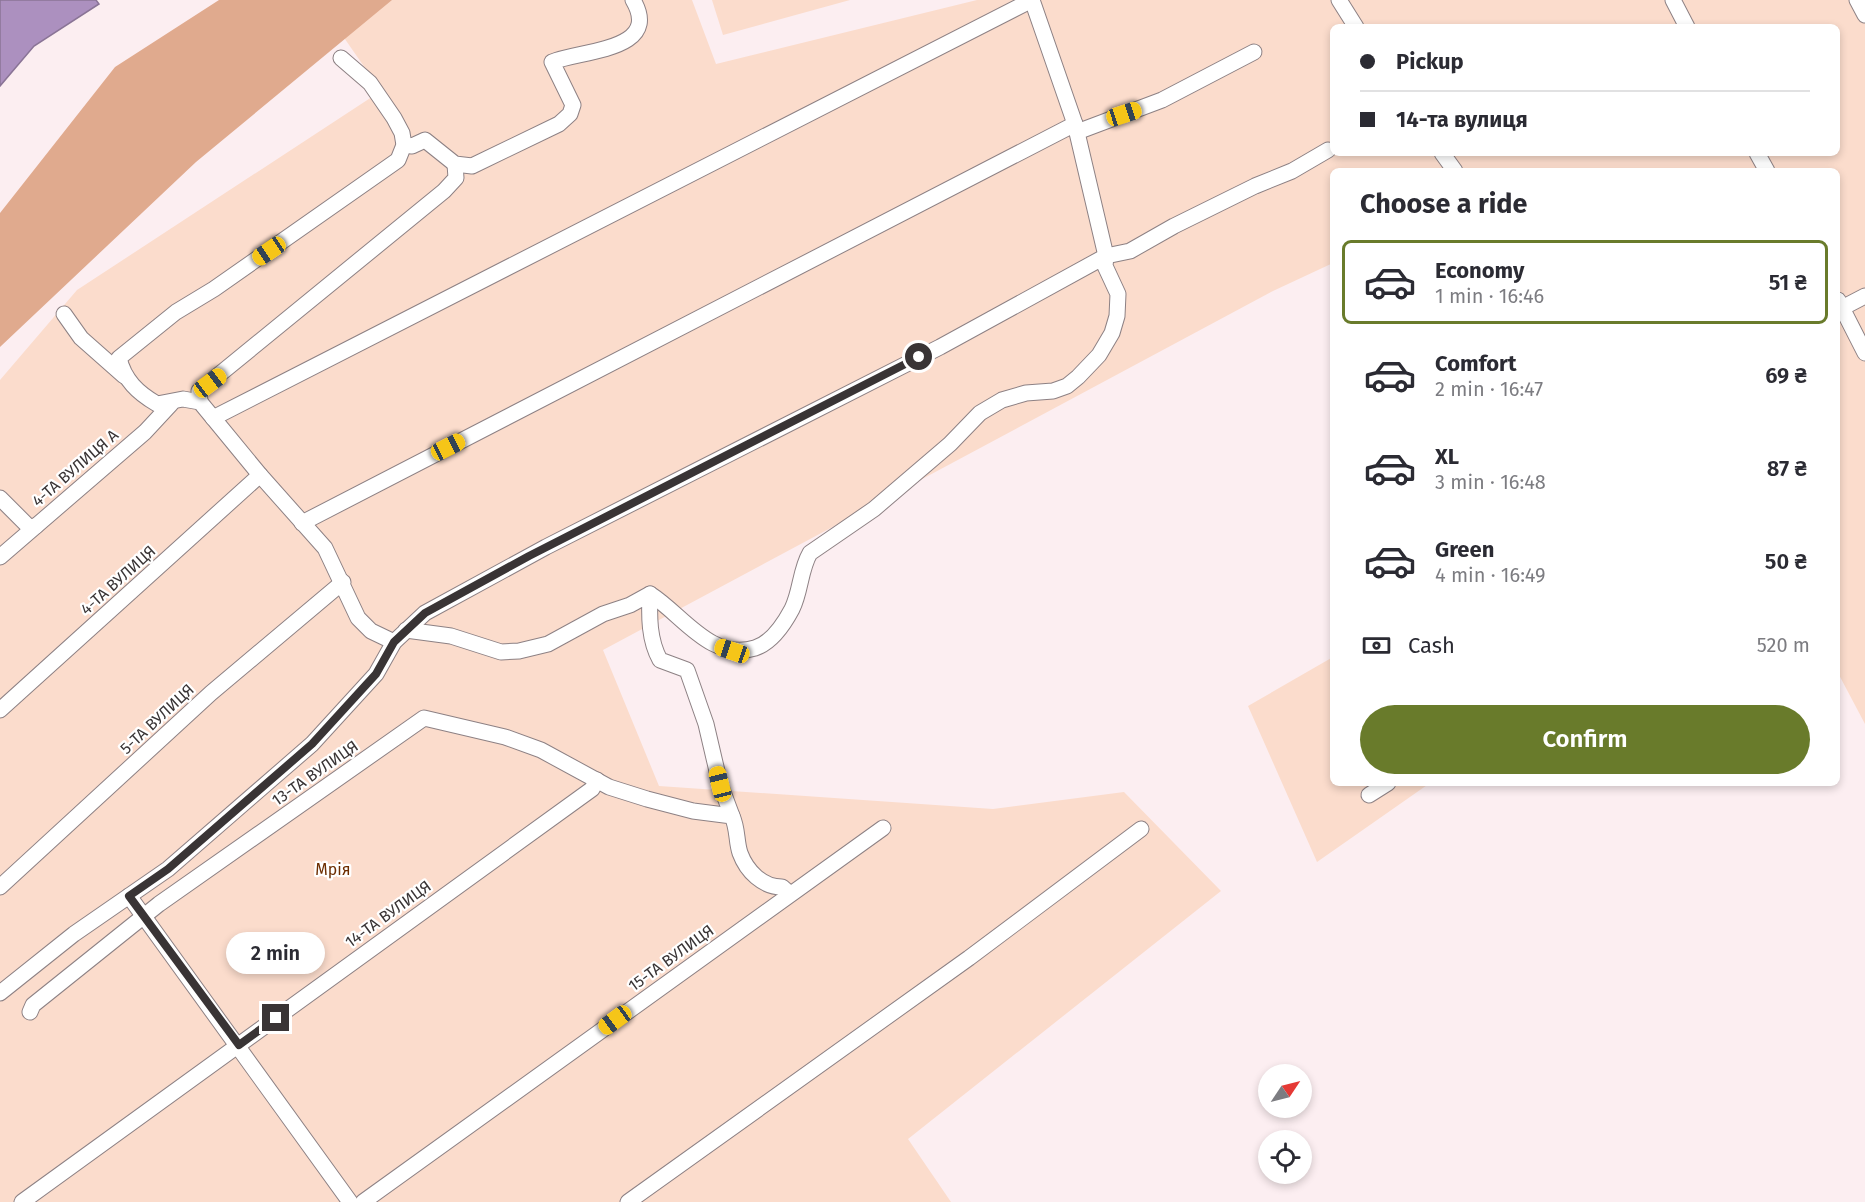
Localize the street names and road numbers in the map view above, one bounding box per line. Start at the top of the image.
street label: 4-ТА ВУЛИЦЯ А [28,425,123,511]
street label: 4-ТА ВУЛИЦЯ [77,541,159,619]
street label: 5-ТА ВУЛИЦЯ [116,680,198,758]
street label: 13-ТА ВУЛИЦЯ [268,736,362,810]
street label: 14-ТА ВУЛИЦЯ [341,877,435,951]
street label: 15-ТА ВУЛИЦЯ [625,921,717,995]

